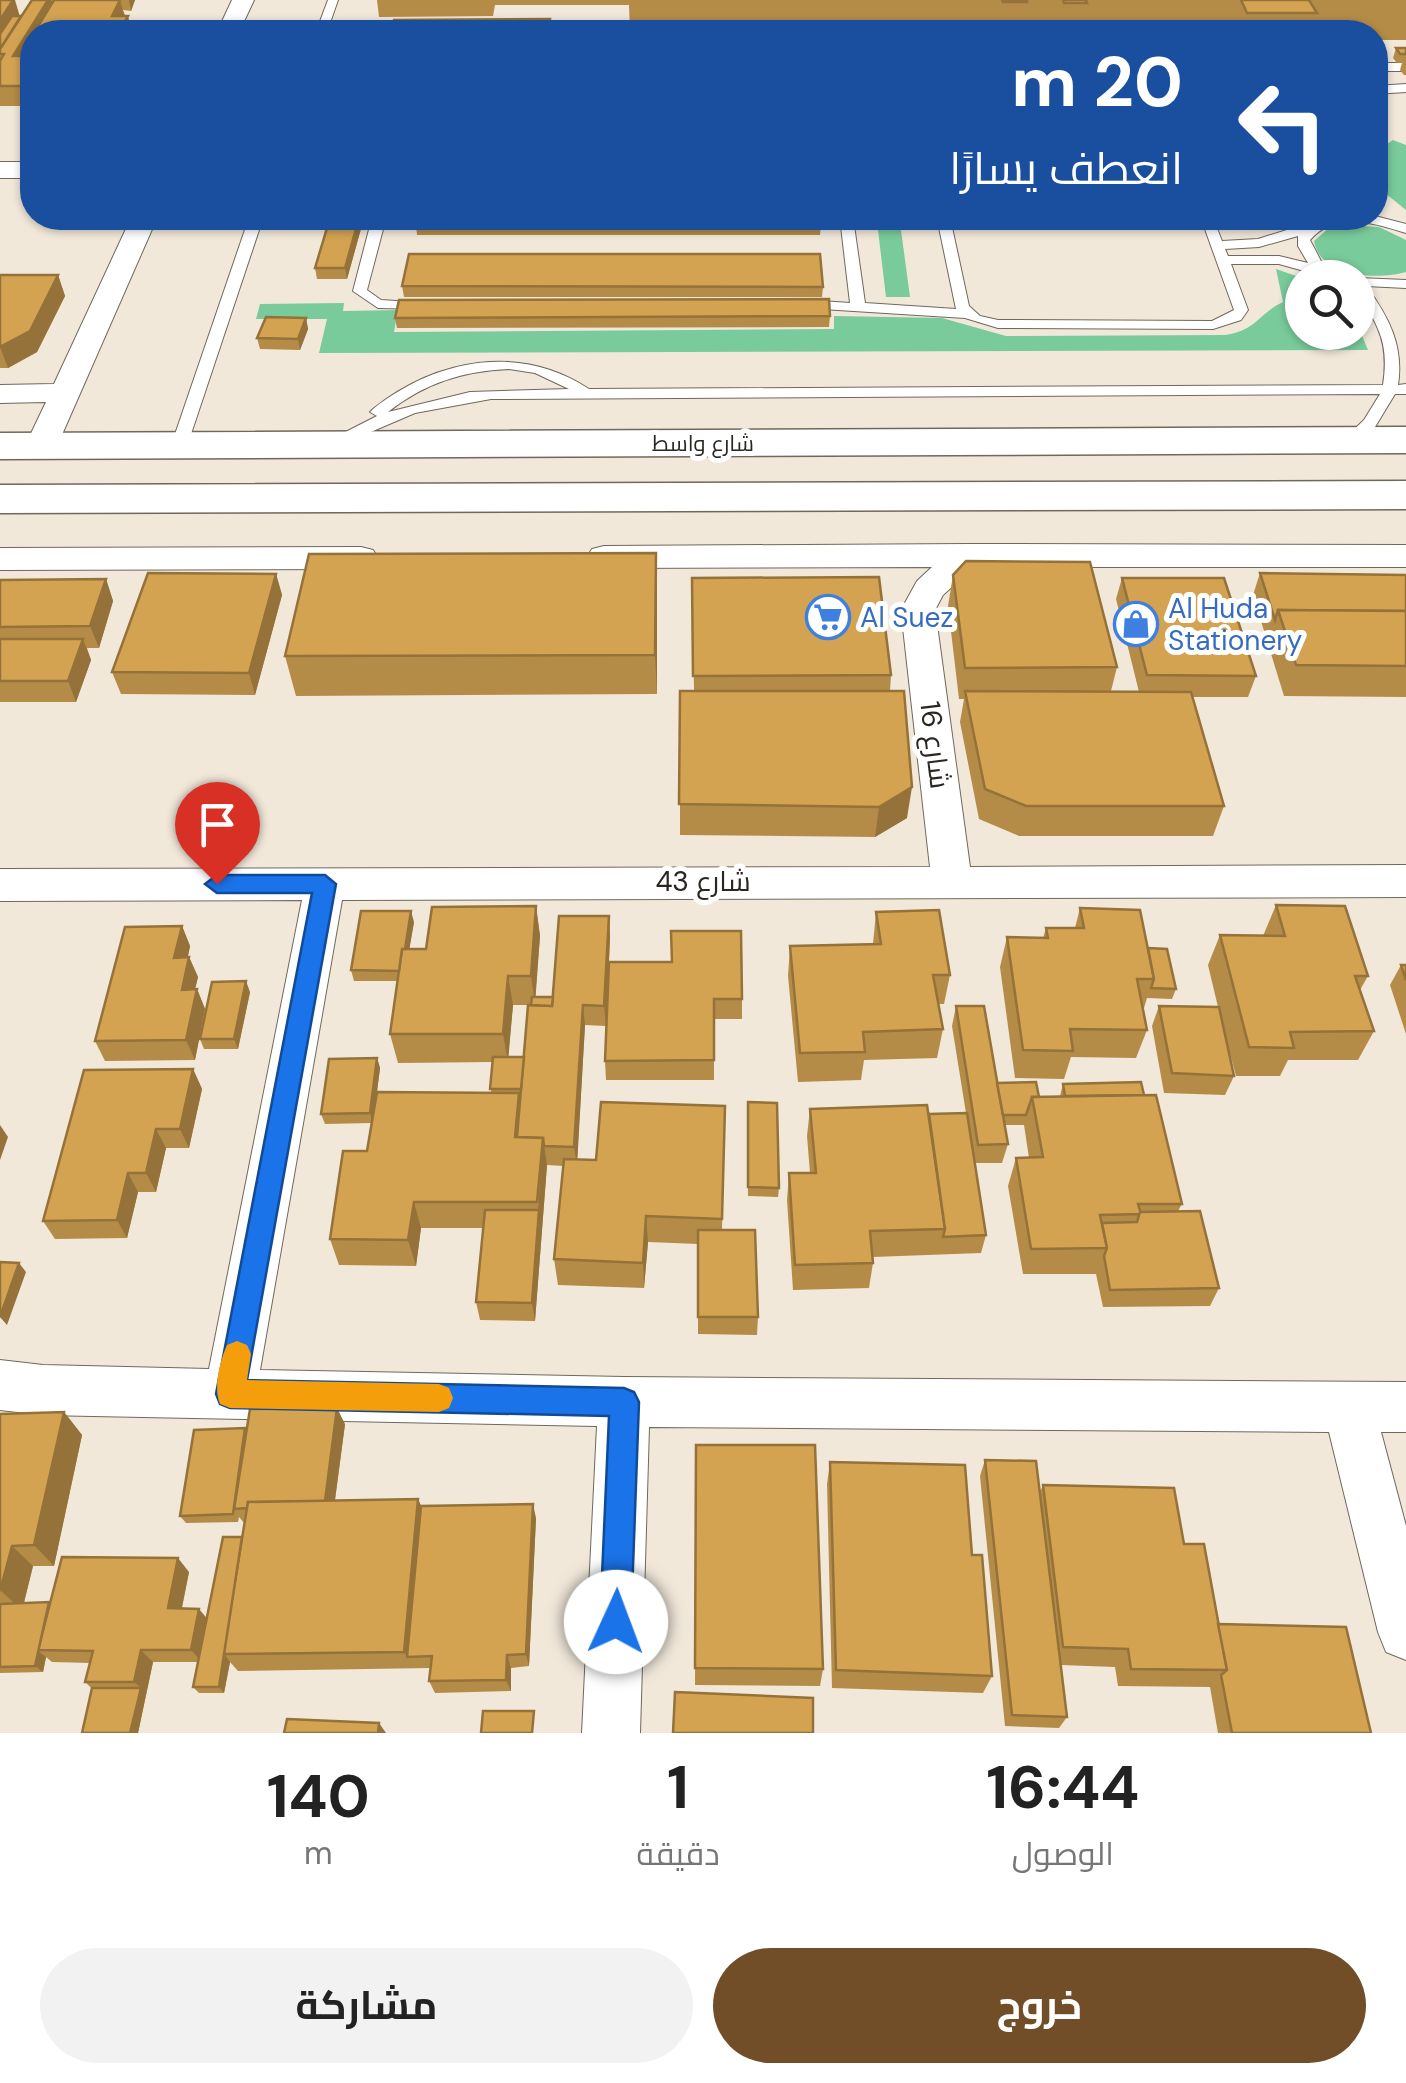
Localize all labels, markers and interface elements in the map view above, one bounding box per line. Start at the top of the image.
text: 20 m [1011,37,1183,128]
icon: left [1218,60,1348,190]
text: انعطف يسارًا [949,139,1183,198]
map controls [1285,260,1375,350]
button: search [1285,260,1375,350]
street label: شارع واسط [652,429,754,458]
place label: Al Huda Stationery [1168,590,1302,659]
supermarket icon: Al Suez [805,594,851,640]
place label: Al Suez [860,599,953,636]
shop icon: Al Huda Stationery [1113,601,1159,647]
street label: شارع 16 [911,699,959,791]
pin [175,782,260,885]
icon: arrive [190,797,245,852]
street label: شارع 43 [655,863,751,900]
position arrow [564,1570,668,1674]
text: 1 [667,1748,689,1827]
text: 16:44 [986,1748,1139,1827]
text: 140 [267,1757,370,1836]
text: m [304,1832,332,1874]
text: دقيقة [636,1833,720,1875]
text: الوصول [1012,1833,1114,1875]
button: مشاركة [40,1948,693,2063]
button: خروج [713,1948,1366,2063]

